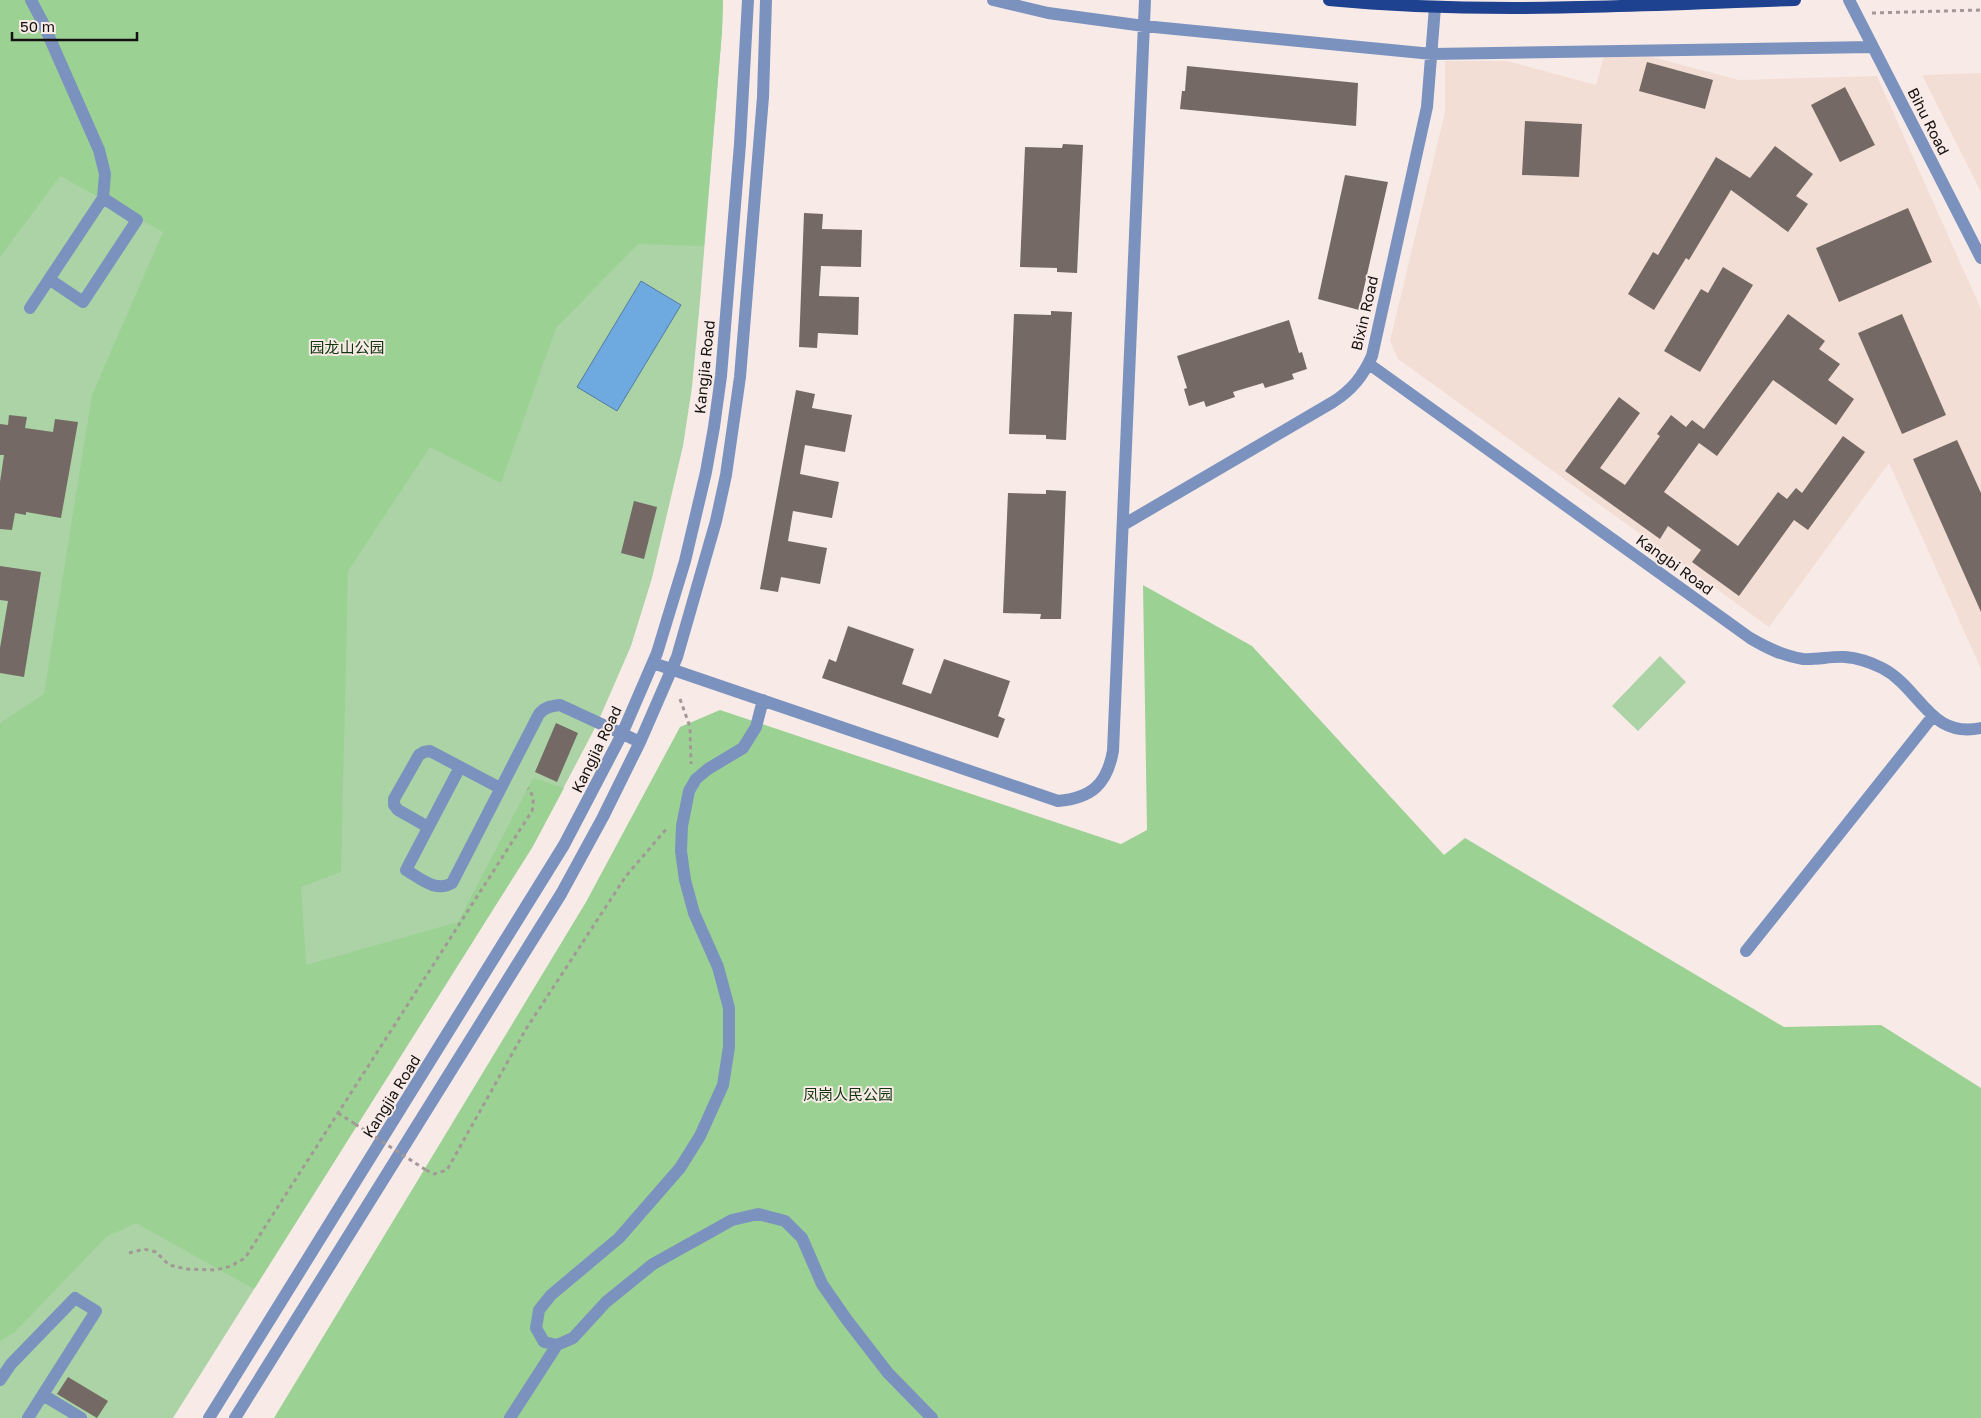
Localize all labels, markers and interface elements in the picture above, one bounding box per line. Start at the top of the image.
scale bar [12,10,138,42]
text: 50 m [20,17,55,35]
street label: Bihu Road [1904,84,1954,158]
street label: Bixin Road [1347,274,1381,352]
street label: Kangjia Road [690,319,718,415]
park label: 园龙山公园 [309,338,385,356]
street label: Kangbi Road [1633,530,1717,598]
street label: Kangjia Road [567,703,625,795]
street label: Kangjia Road [358,1051,424,1141]
park label: 凤岗人民公园 [803,1085,893,1103]

